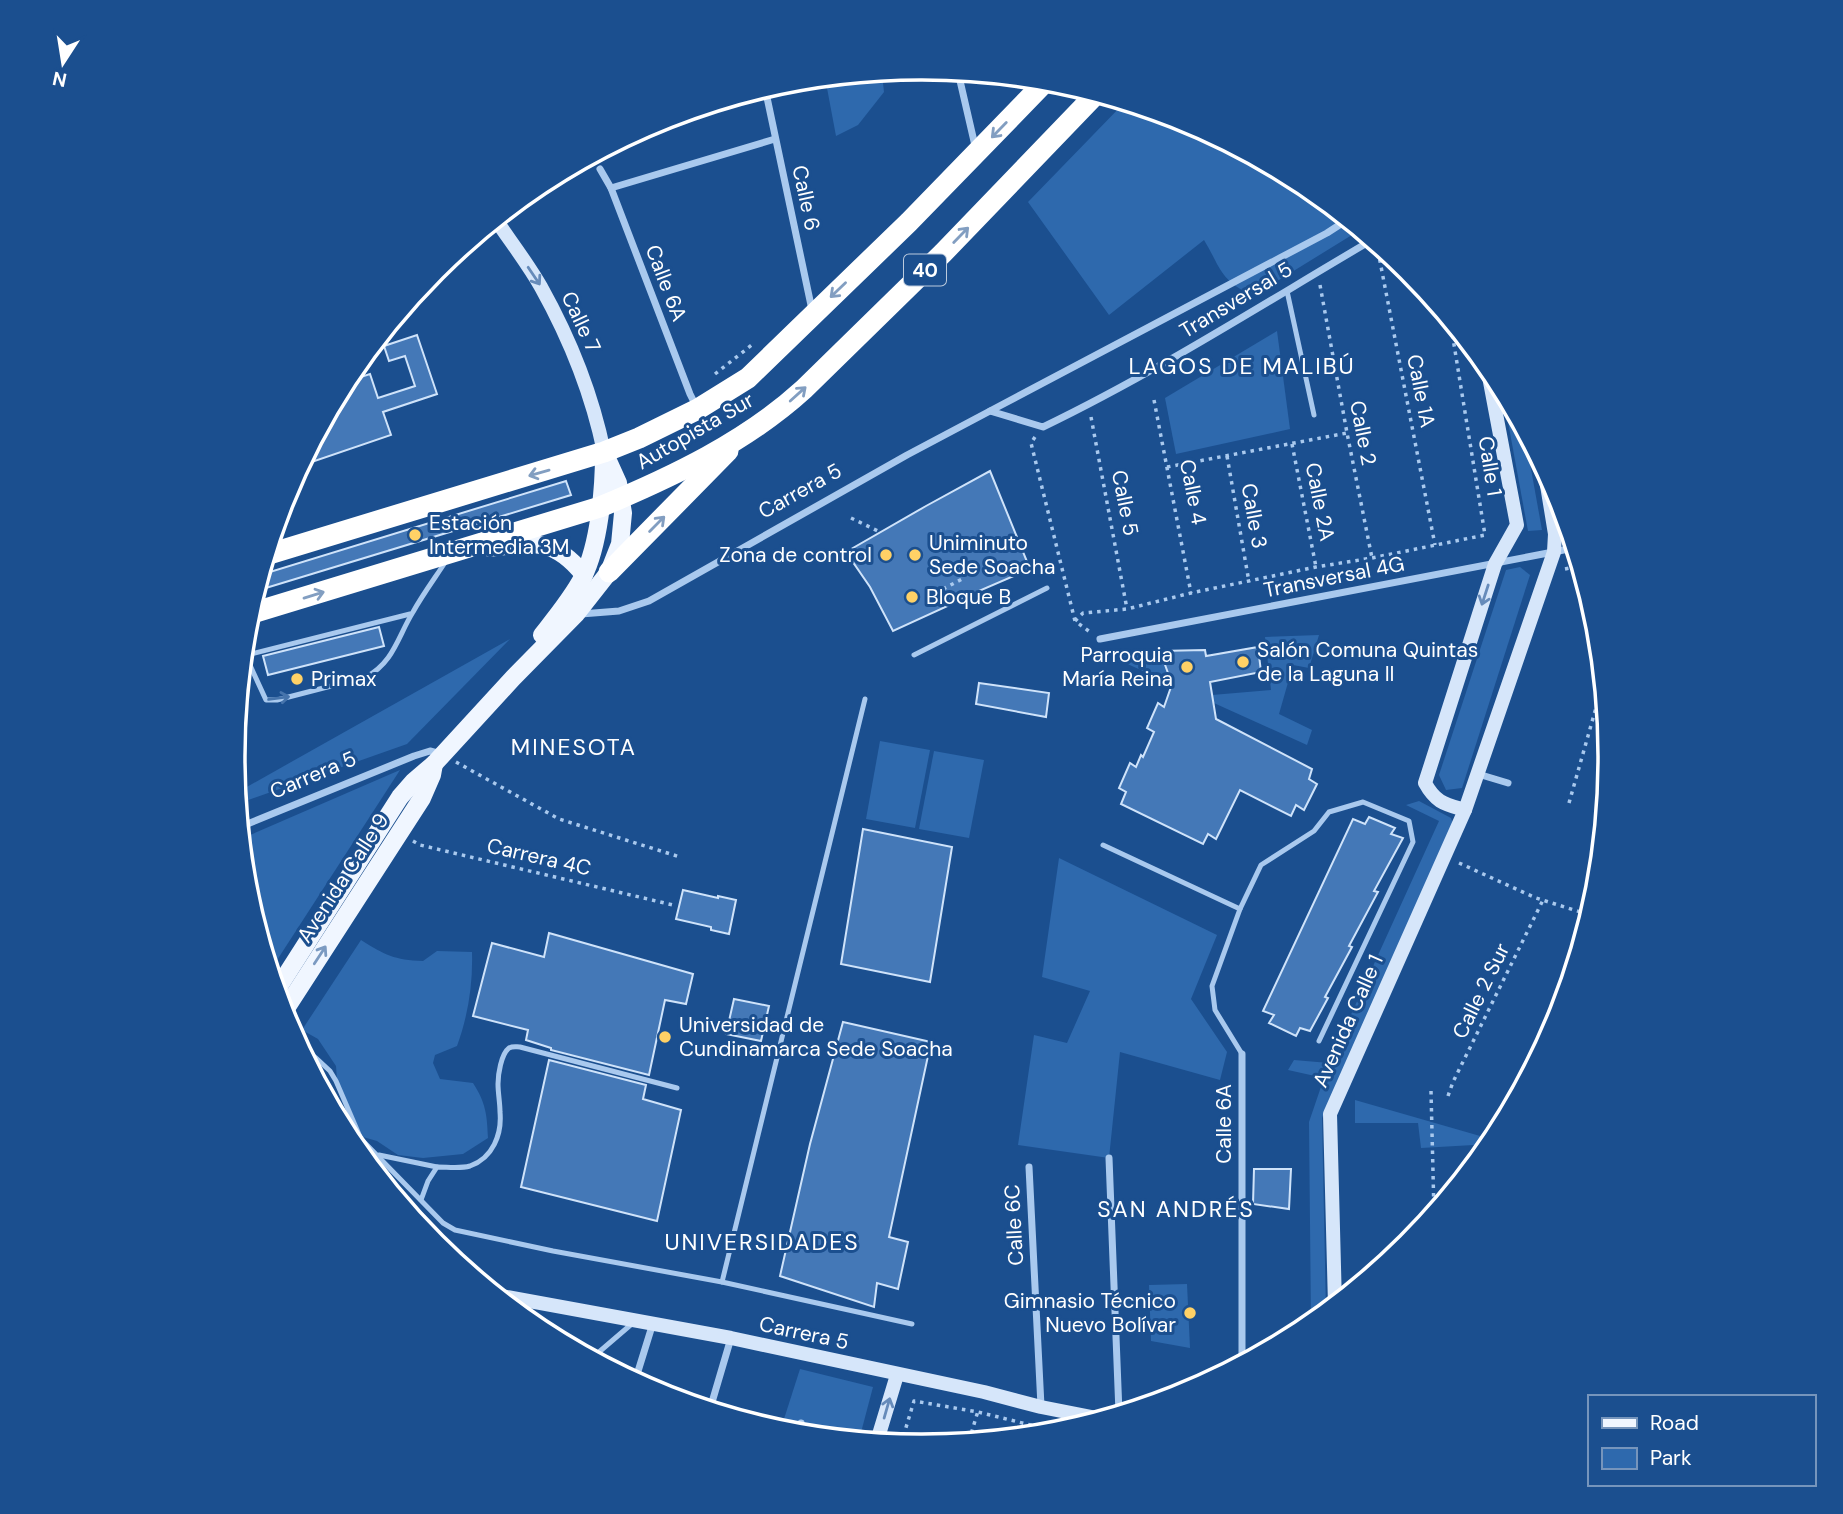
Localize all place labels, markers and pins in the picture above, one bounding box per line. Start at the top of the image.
place label: Estación Intermedia 3M [429,509,570,561]
marker: Estación Intermedia 3M [407,527,423,543]
place label: Uniminuto Sede Soacha [929,529,1055,581]
place label: Zona de control [719,541,872,569]
marker: Zona de control [878,547,894,563]
marker: Uniminuto Sede Soacha [907,547,923,563]
place label: Bloque B [926,583,1011,611]
marker: Bloque B [904,589,920,605]
place label: Salón Comuna Quintas de la Laguna II [1257,636,1478,688]
place label: Parroquia María Reina [1062,641,1173,693]
marker: Salón Comuna Quintas de la Laguna II [1235,654,1251,670]
marker: Parroquia María Reina [1179,659,1195,675]
place label: Primax [311,665,377,693]
marker: Primax [289,671,305,687]
place label: Universidad de Cundinamarca Sede Soacha [679,1011,953,1063]
marker: Universidad de Cundinamarca Sede Soacha [657,1029,673,1045]
place label: Gimnasio Técnico Nuevo Bolívar [1004,1287,1176,1339]
marker: Gimnasio Técnico Nuevo Bolívar [1182,1305,1198,1321]

